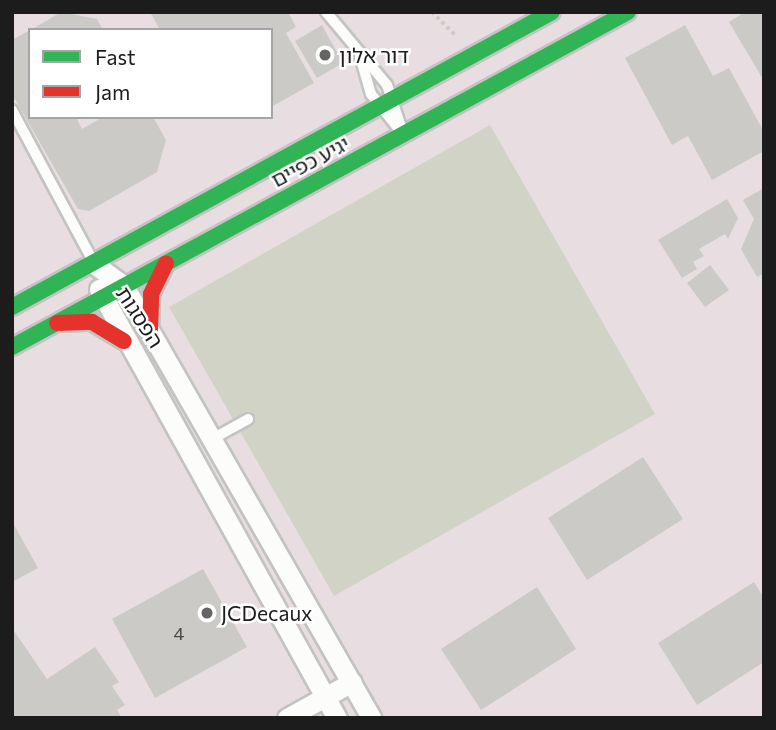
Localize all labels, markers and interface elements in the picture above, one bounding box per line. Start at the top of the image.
legend [28,28,273,119]
place label: דור אלון [339,42,409,68]
text: Fast [95,44,136,69]
marker: דור אלון [317,47,333,63]
text: Jam [95,79,130,104]
street label: יגיע כפיים [267,130,353,192]
street label: הפסגות [111,282,169,352]
place label: JCDecaux [221,600,312,626]
marker: JCDecaux [199,605,215,621]
house number: 4 [174,622,184,644]

